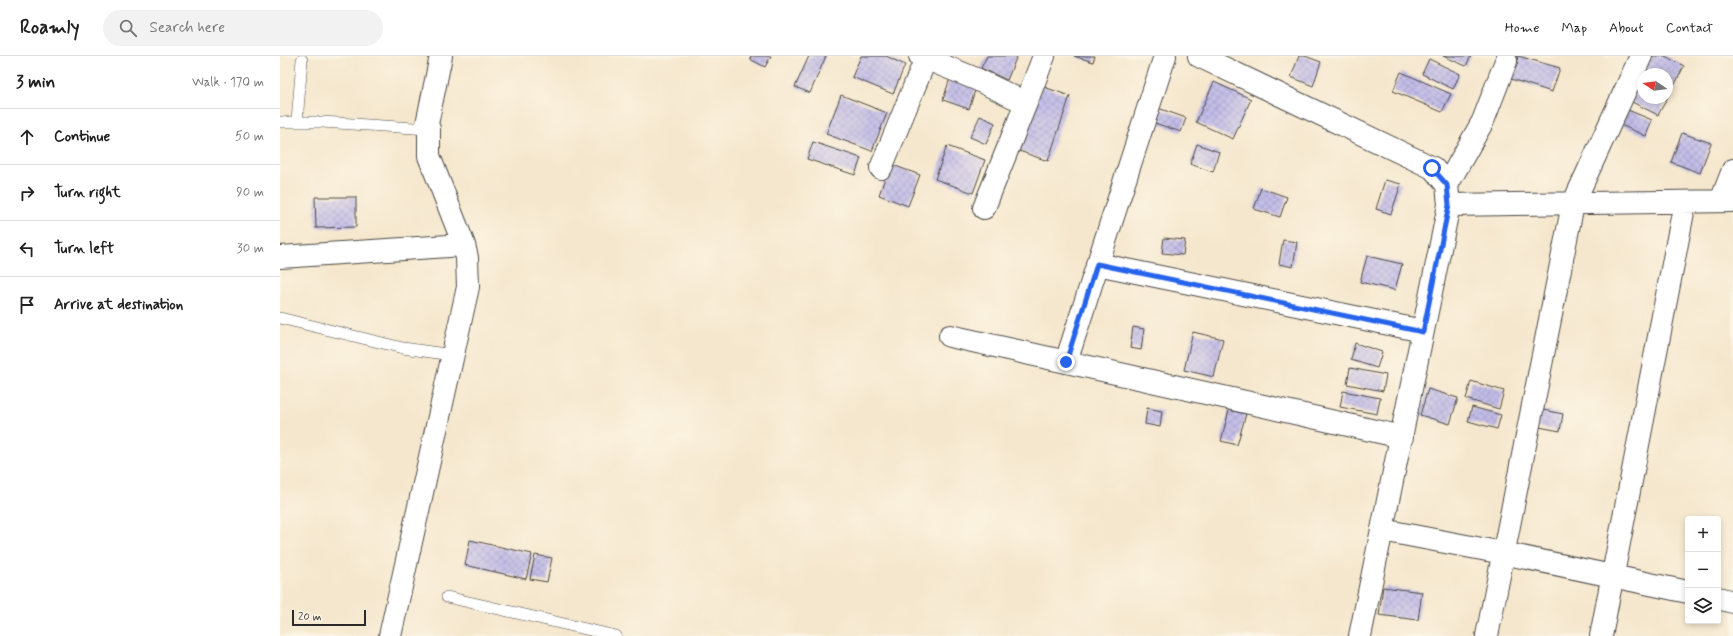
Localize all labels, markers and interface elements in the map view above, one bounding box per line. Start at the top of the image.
search box [103,10,383,46]
text: Roamly [20,15,79,40]
icon: search [117,17,139,39]
text: Search here [149,18,225,38]
text: Home [1505,19,1539,37]
text: Map [1561,19,1587,37]
text: About [1609,19,1644,37]
text: Contact [1666,19,1713,37]
north arrow [1637,68,1673,104]
text: 3 min [16,71,55,93]
text: Walk · 170 m [192,74,264,91]
icon: ahead [16,126,38,148]
text: Continue [54,127,110,147]
text: 50 m [235,128,264,145]
route start [1423,159,1441,177]
icon: right [16,182,38,204]
text: Turn right [54,183,121,203]
text: 90 m [236,184,264,201]
icon: left [16,238,38,260]
text: Turn left [54,239,114,259]
text: 30 m [237,240,264,257]
icon: arrive [16,294,38,316]
text: Arrive at destination [54,295,183,315]
route end [1057,353,1075,371]
map controls [1685,516,1721,624]
button: + [1685,516,1721,552]
button: − [1685,552,1721,588]
button: layers [1685,588,1721,624]
scale bar [292,608,366,627]
text: 20 m [298,610,321,624]

